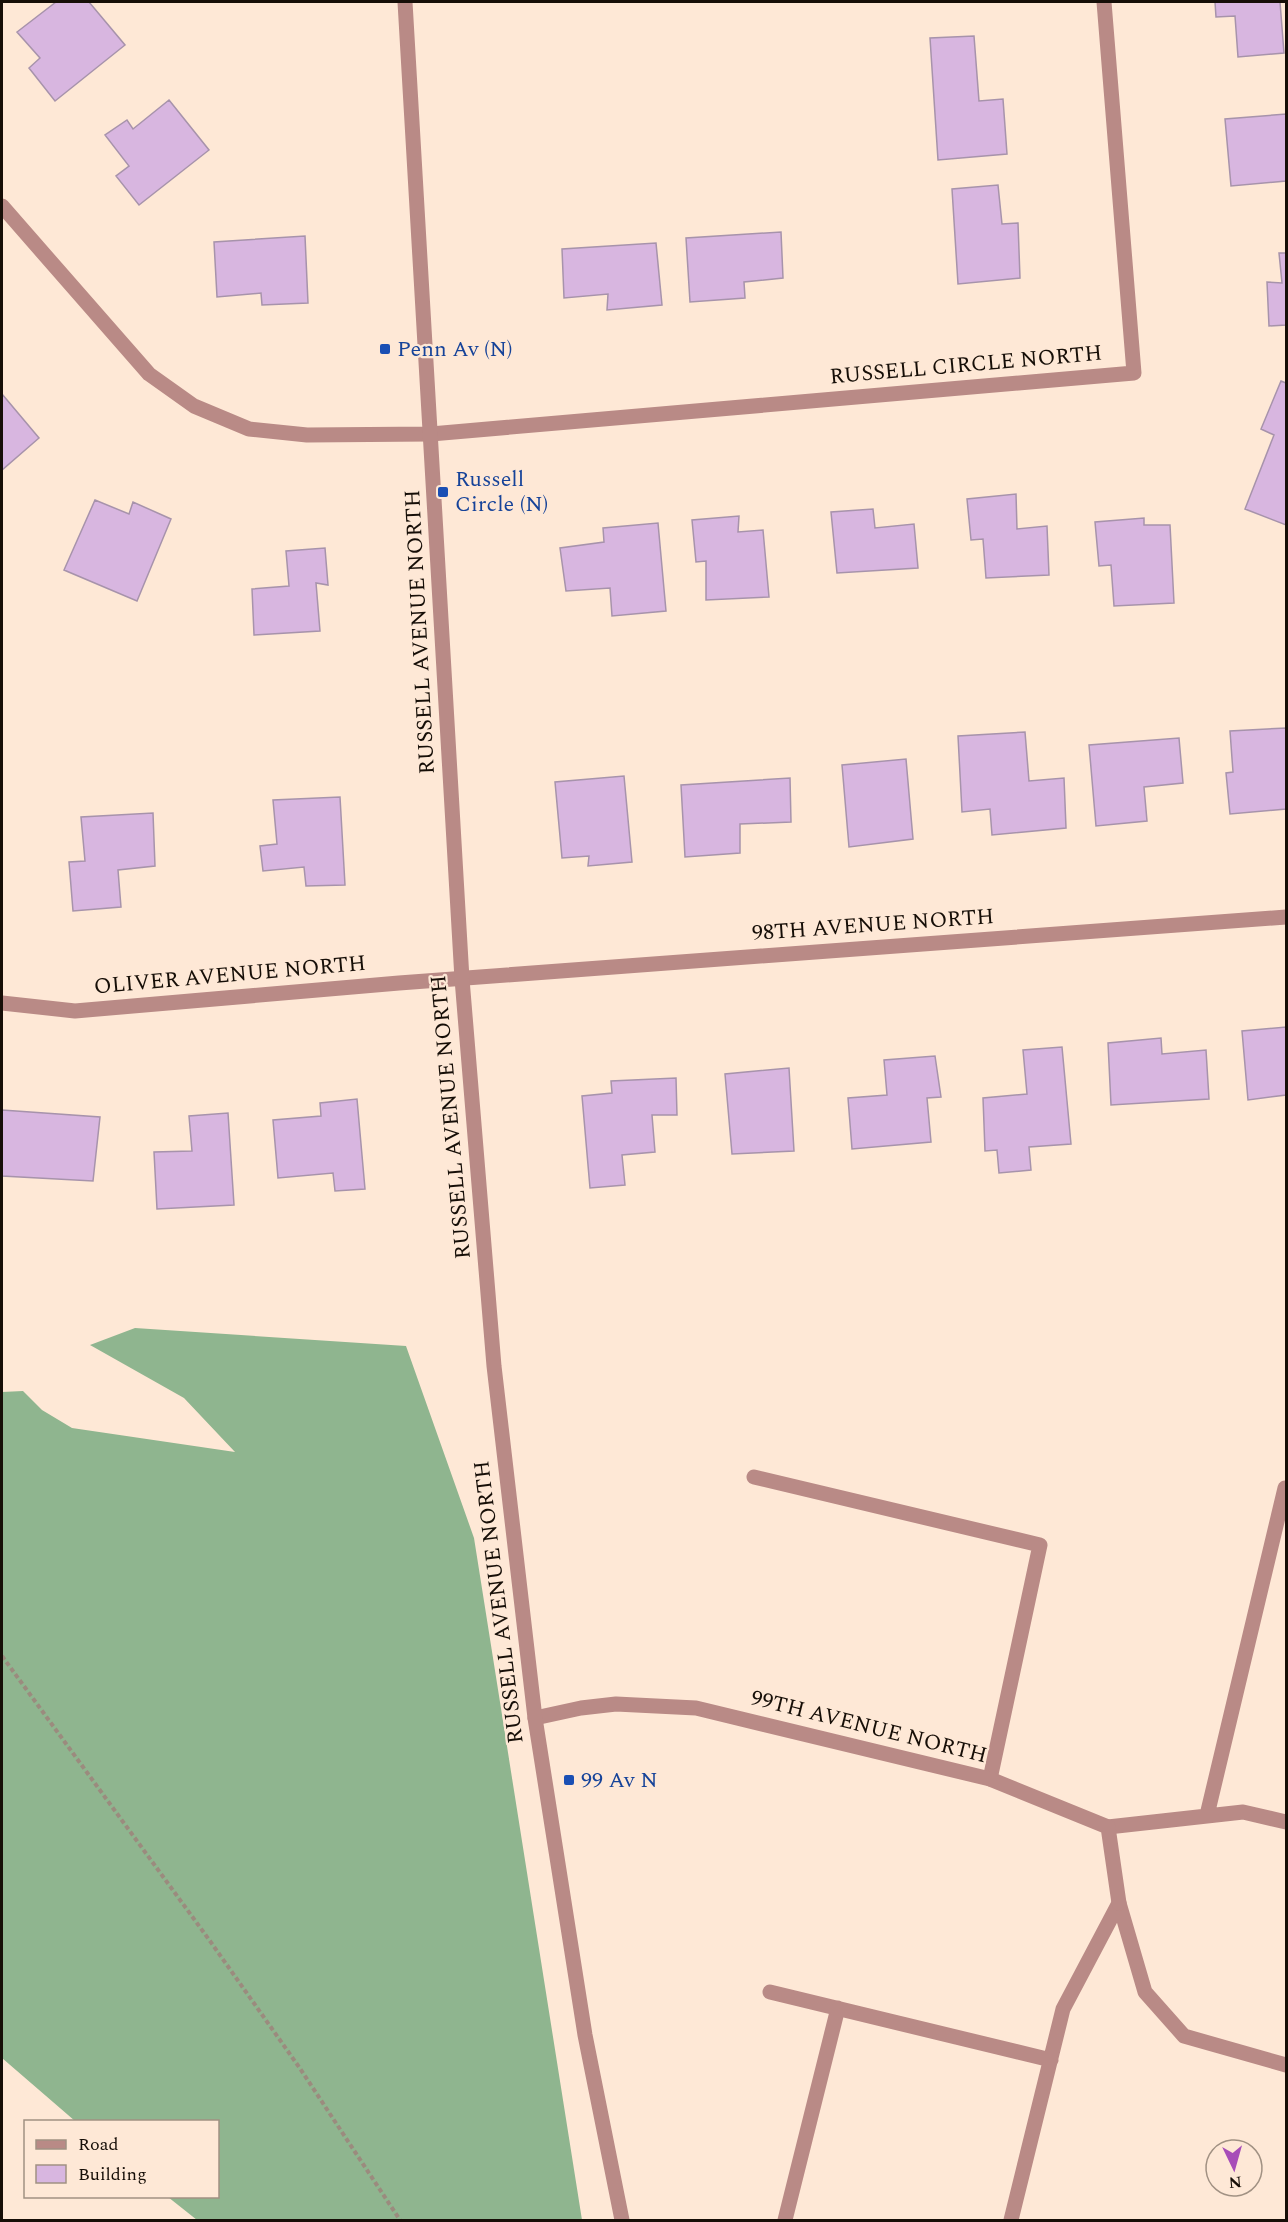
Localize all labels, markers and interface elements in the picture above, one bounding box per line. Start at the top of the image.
place label: Penn Av (N) [397,333,513,366]
street label: RUSSELL CIRCLE NORTH [828,337,1104,393]
marker: Penn Av (N) [378,342,392,356]
place label: Russell Circle (N) [455,463,548,521]
marker: Russell Circle (N) [436,485,450,499]
street label: RUSSELL AVENUE NORTH [396,489,444,775]
street label: 98TH AVENUE NORTH [751,900,995,950]
street label: OLIVER AVENUE NORTH [93,947,367,1003]
street label: RUSSELL AVENUE NORTH [422,974,480,1260]
street label: RUSSELL AVENUE NORTH [465,1458,533,1746]
street label: 99TH AVENUE NORTH [747,1682,991,1772]
place label: 99 Av N [581,1764,658,1797]
marker: 99 Av N [562,1773,576,1787]
legend [24,2120,219,2198]
text: Road [78,2131,119,2158]
north arrow [1204,2138,1264,2198]
text: Building [78,2161,147,2188]
text: N [1228,2169,1243,2194]

